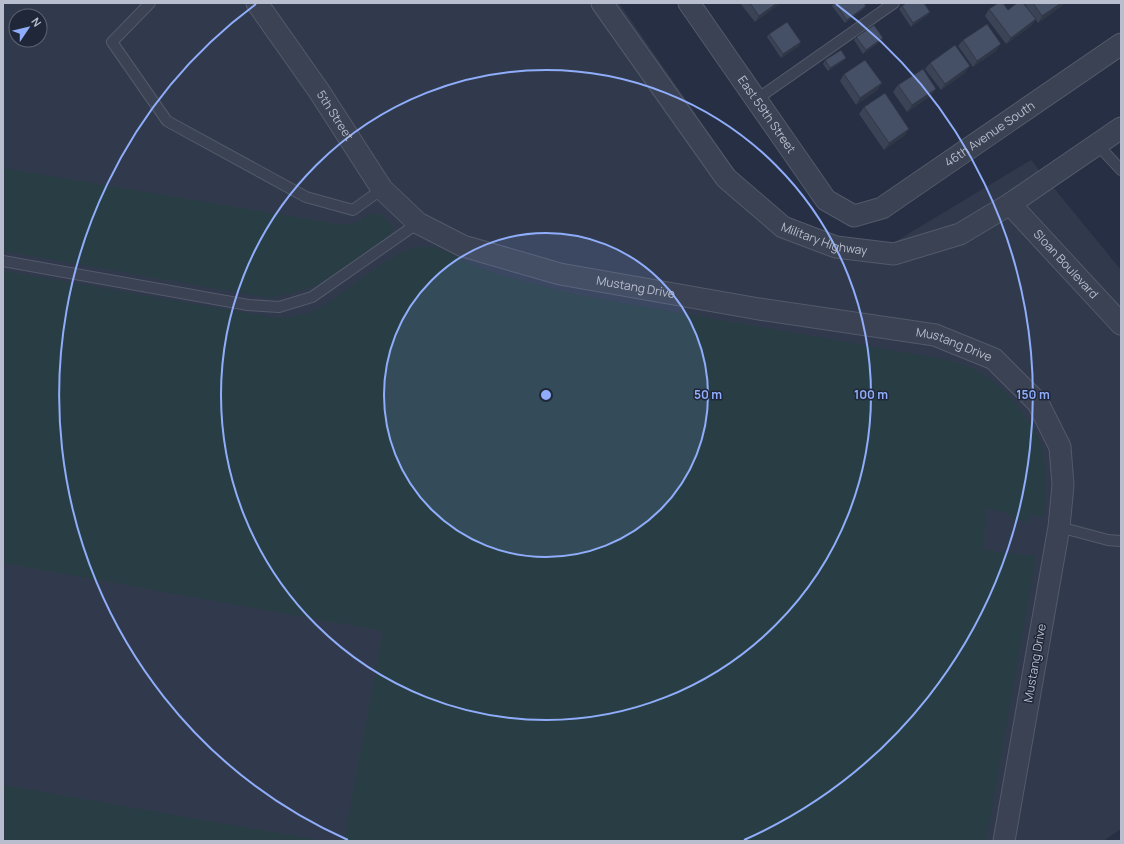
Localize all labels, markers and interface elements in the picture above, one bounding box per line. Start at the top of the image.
north arrow [8,8,48,48]
text: N [28,14,45,30]
street label: East 59th Street [734,72,800,157]
street label: 5th Street [313,87,358,144]
street label: 46th Avenue South [941,97,1038,171]
street label: Military Highway [779,218,869,259]
street label: Sloan Boulevard [1030,226,1102,302]
street label: Mustang Drive [595,272,677,302]
street label: Mustang Drive [915,323,995,365]
text: 50 m [694,386,722,403]
text: 100 m [854,386,888,403]
text: 150 m [1016,386,1050,403]
centre of rings [539,388,553,402]
street label: Mustang Drive [1019,622,1050,704]

